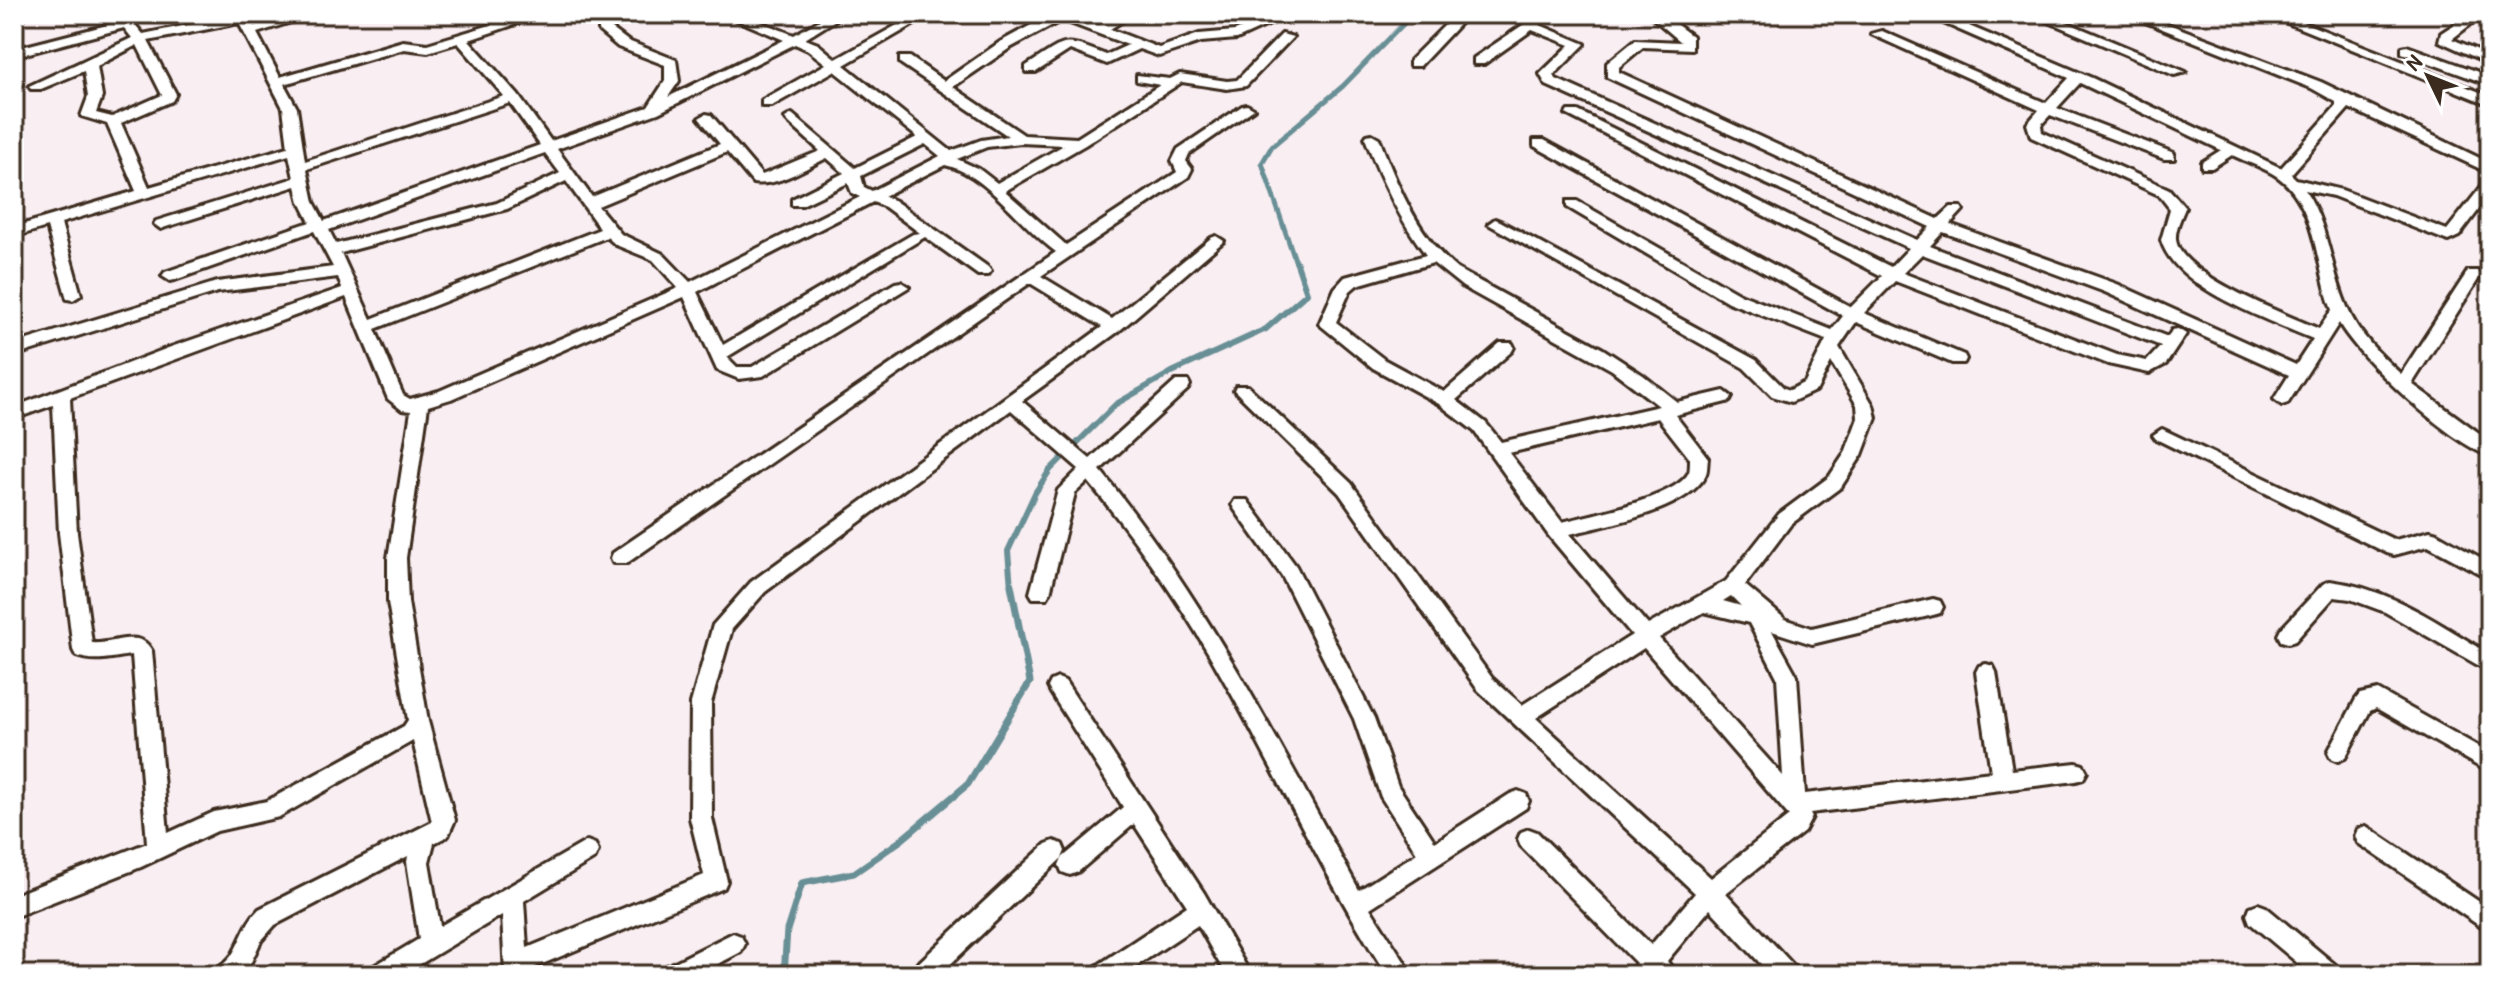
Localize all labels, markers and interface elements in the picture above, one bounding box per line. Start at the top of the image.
north arrow [2388,36,2468,116]
text: N [2398,48,2429,77]

